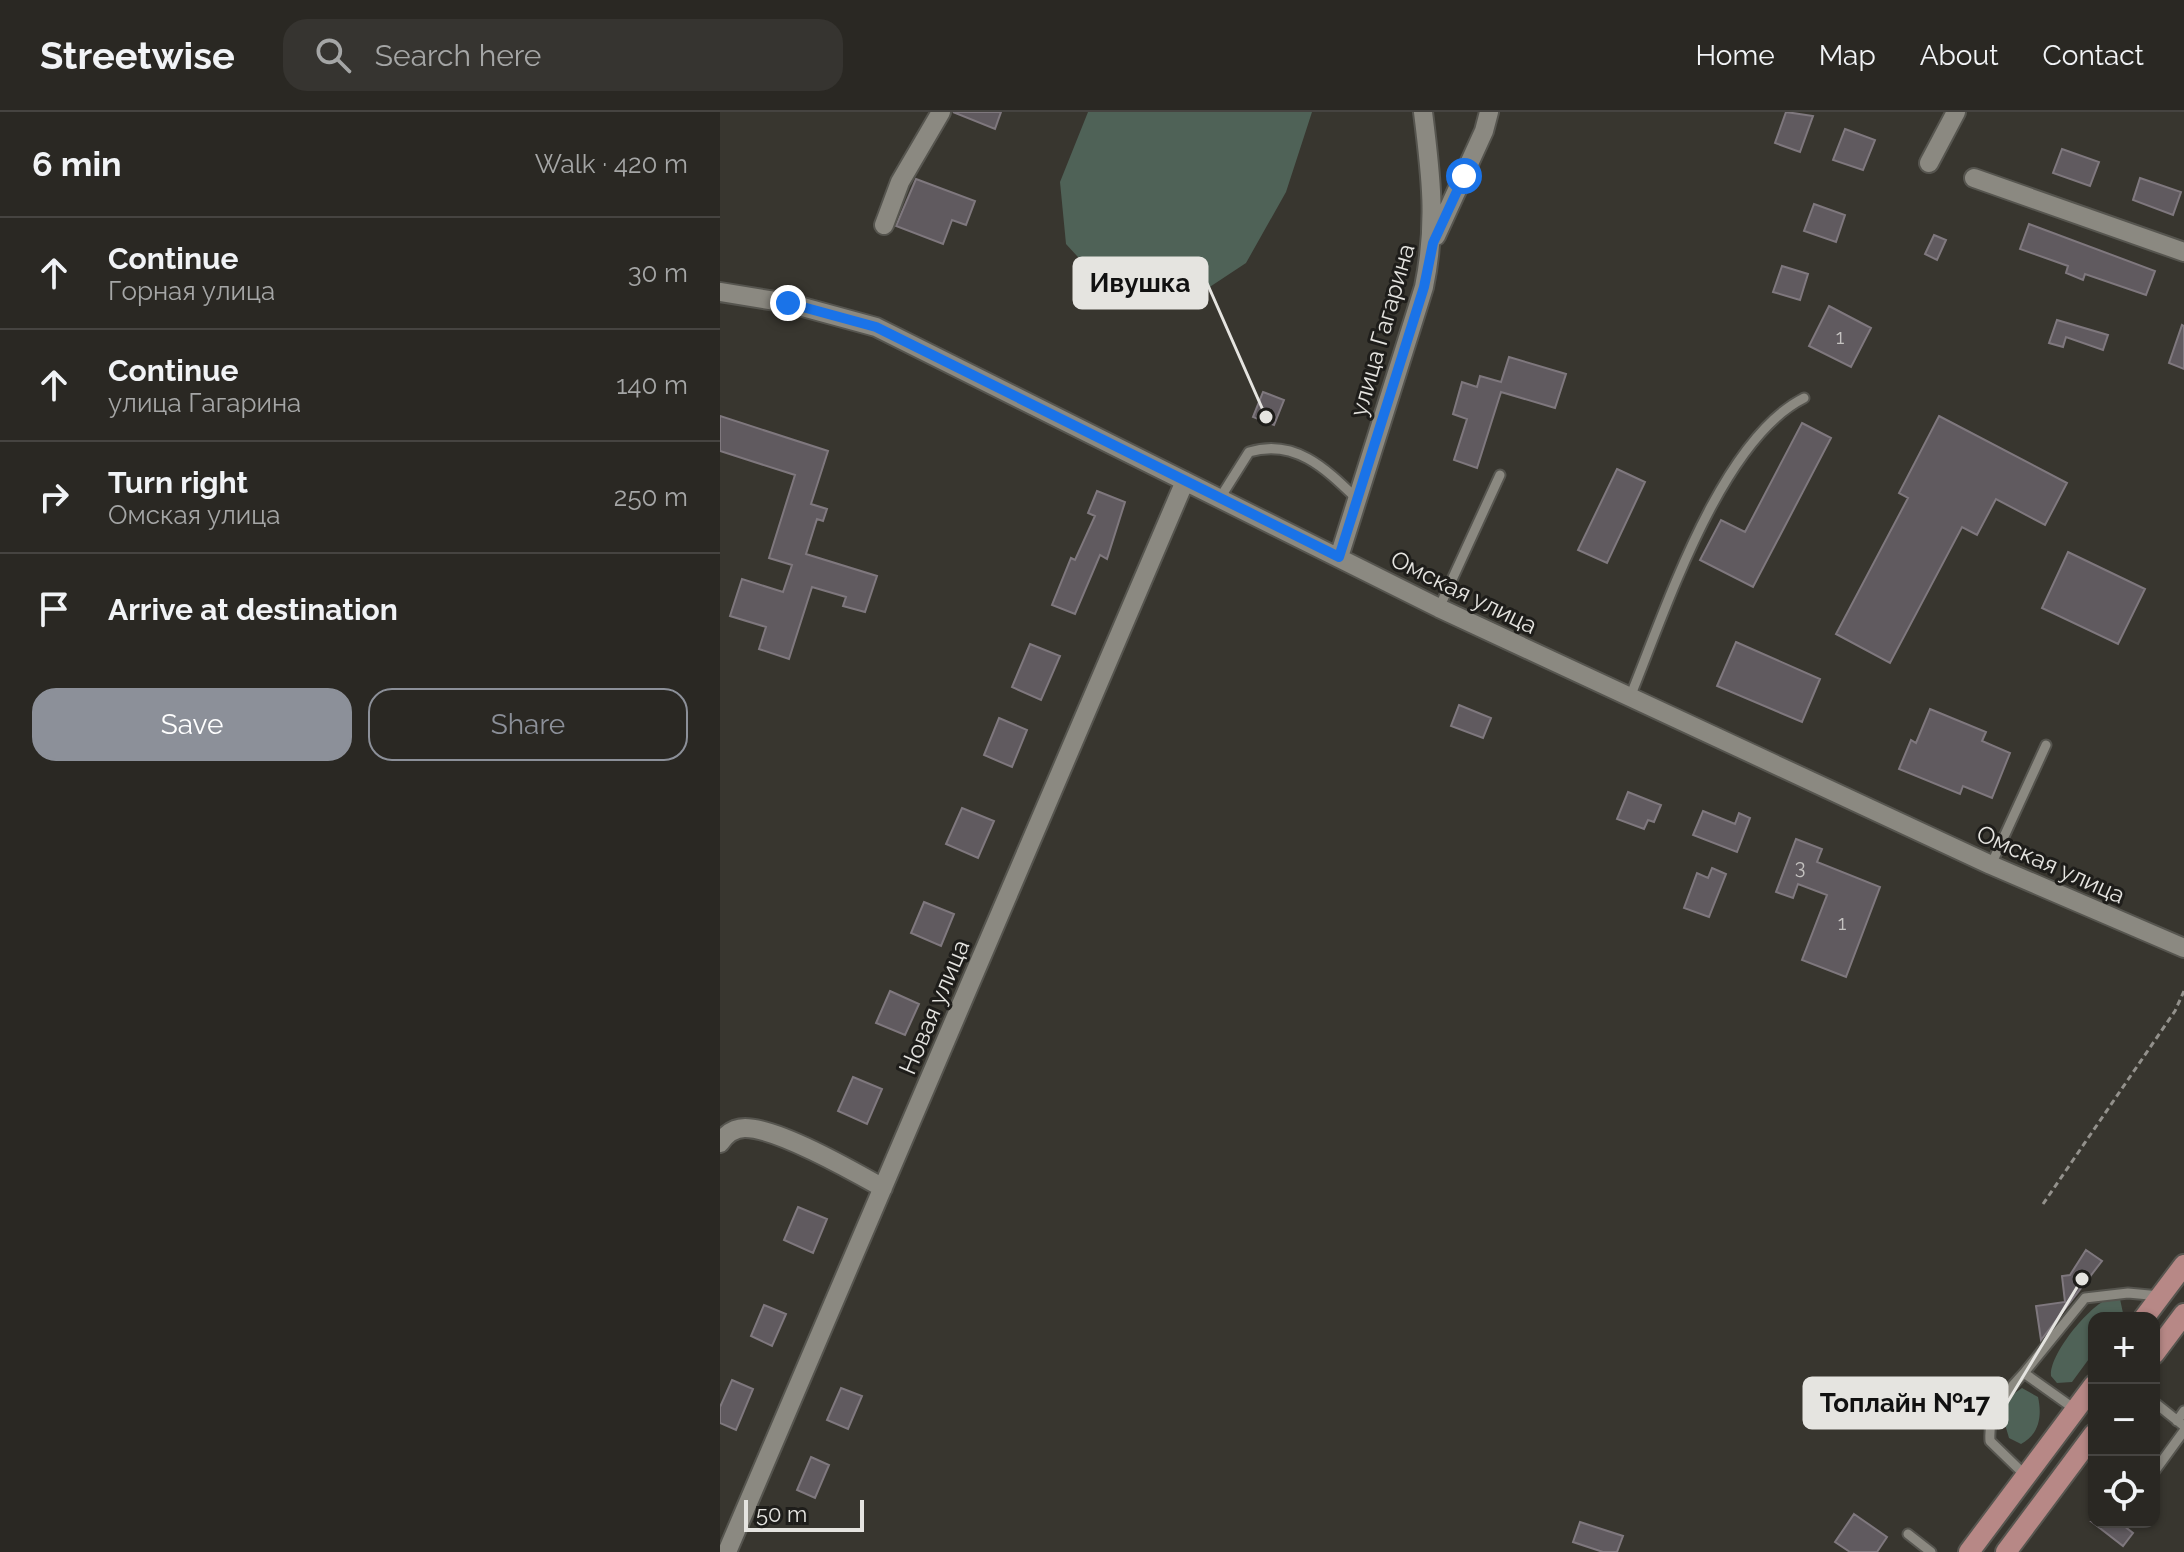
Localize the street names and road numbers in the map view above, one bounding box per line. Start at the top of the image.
street label: улица Гагарина [1343,240,1421,420]
street label: Омская улица [1386,544,1542,640]
street label: Омская улица [1972,818,2130,910]
street label: Новая улица [893,935,975,1079]

